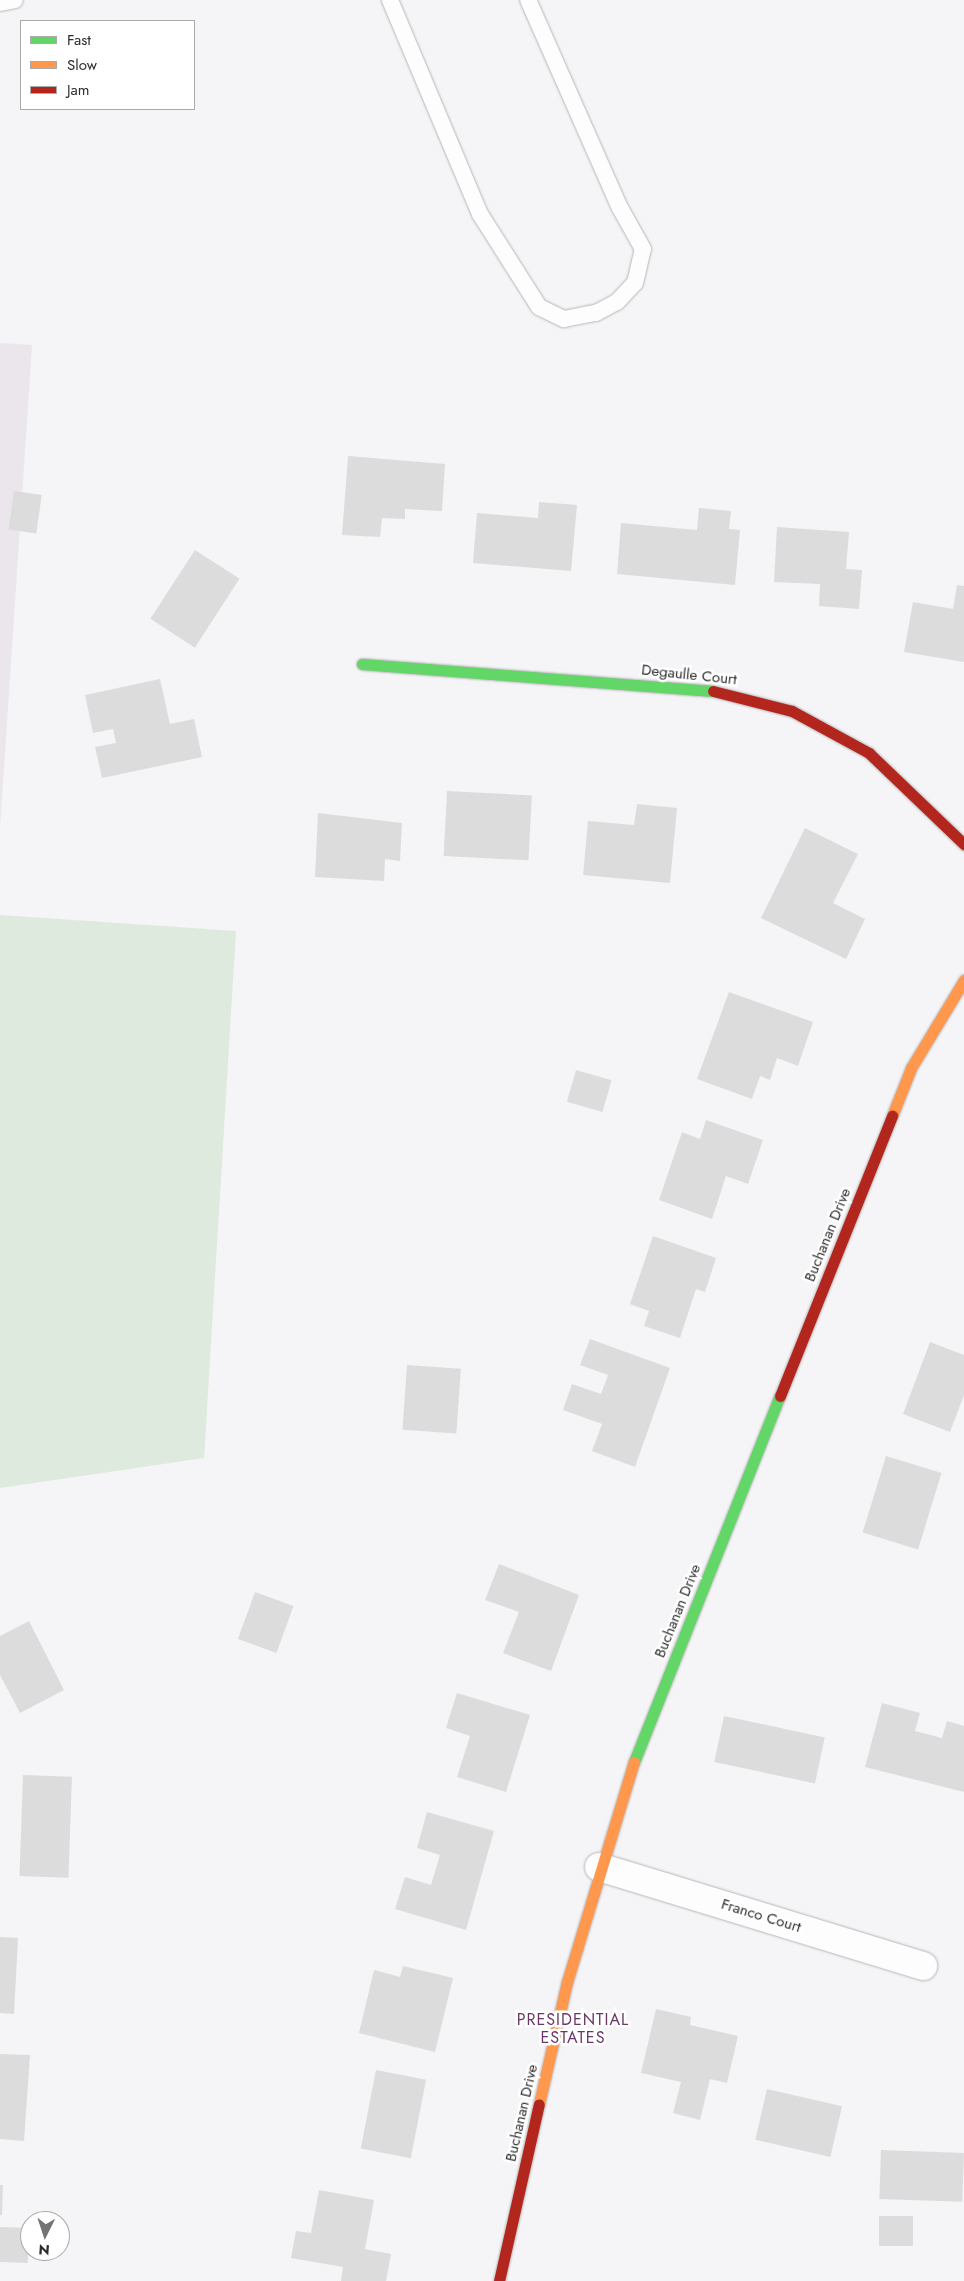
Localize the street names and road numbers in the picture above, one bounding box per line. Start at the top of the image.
street label: Degaulle Court [640,661,738,689]
street label: Buchanan Drive [801,1186,855,1284]
street label: Buchanan Drive [651,1562,705,1660]
street label: Franco Court [719,1895,803,1937]
street label: Buchanan Drive [502,2063,542,2163]

